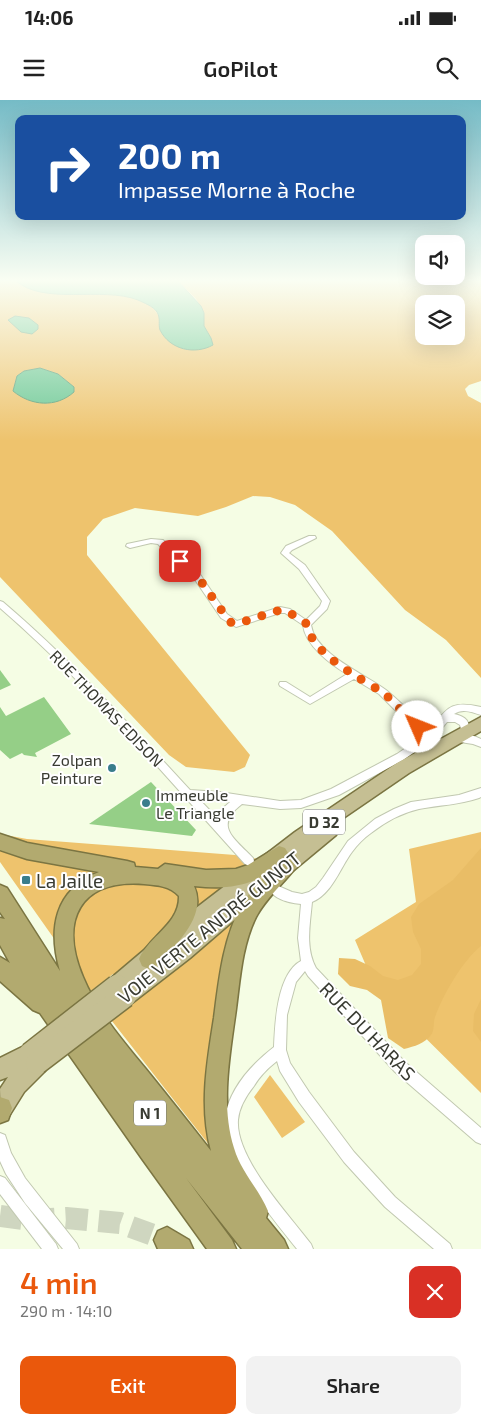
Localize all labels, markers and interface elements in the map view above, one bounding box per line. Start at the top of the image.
text: 14:06 [25,6,73,29]
icon: menu [20,54,48,82]
icon: search [433,54,461,82]
text: GoPilot [203,55,278,81]
text: 200 m [118,134,221,176]
icon: right [35,135,100,200]
text: Impasse Morne à Roche [118,176,355,202]
map controls [415,235,465,345]
button: sound [415,235,465,285]
button: layers [415,295,465,345]
pin [159,540,201,582]
icon: arrive [166,547,194,575]
street label: RUE THOMAS EDISON [46,646,168,770]
position arrow [391,700,443,752]
place label: Zolpan Peinture [41,750,102,787]
marker: Zolpan Peinture [106,762,118,774]
place label: Immeuble Le Triangle [156,785,235,822]
marker: Immeuble Le Triangle [140,797,152,809]
road number: D 32 [303,810,345,834]
street label: VOIE VERTE ANDRÉ GUNOT [113,846,305,1008]
place label: La Jaille [36,869,103,892]
marker: La Jaille [20,874,32,886]
street label: RUE DU HARAS [315,977,421,1085]
road number: N 1 [134,1100,166,1126]
text: 4 min [20,1264,98,1300]
button: close [409,1266,461,1318]
text: 290 m · 14:10 [20,1301,112,1320]
button: Exit [20,1356,236,1414]
button: Share [246,1356,461,1414]

